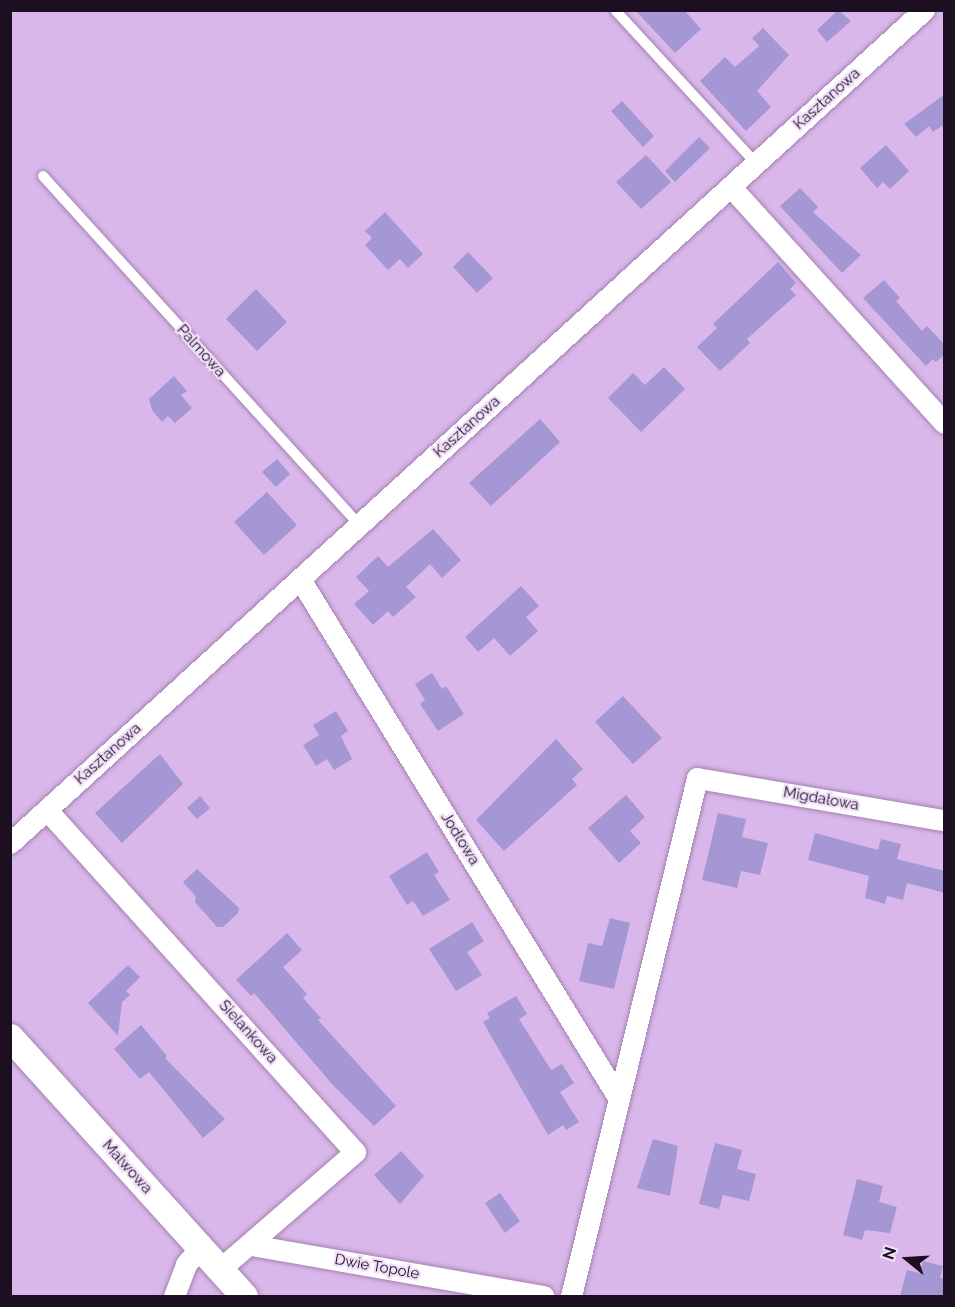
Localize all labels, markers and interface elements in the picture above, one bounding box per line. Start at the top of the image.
street label: Kasztanowa [790,64,864,134]
street label: Palmowa [173,321,229,381]
street label: Kasztanowa [430,392,504,462]
street label: Kasztanowa [71,719,145,789]
street label: Migdałowa [782,784,860,814]
street label: Jodłowa [437,809,483,869]
street label: Sielankowa [215,997,281,1067]
street label: Malwowa [98,1137,156,1197]
north arrow [877,1229,937,1289]
text: N [878,1245,900,1262]
street label: Dwie Topole [333,1251,421,1283]

